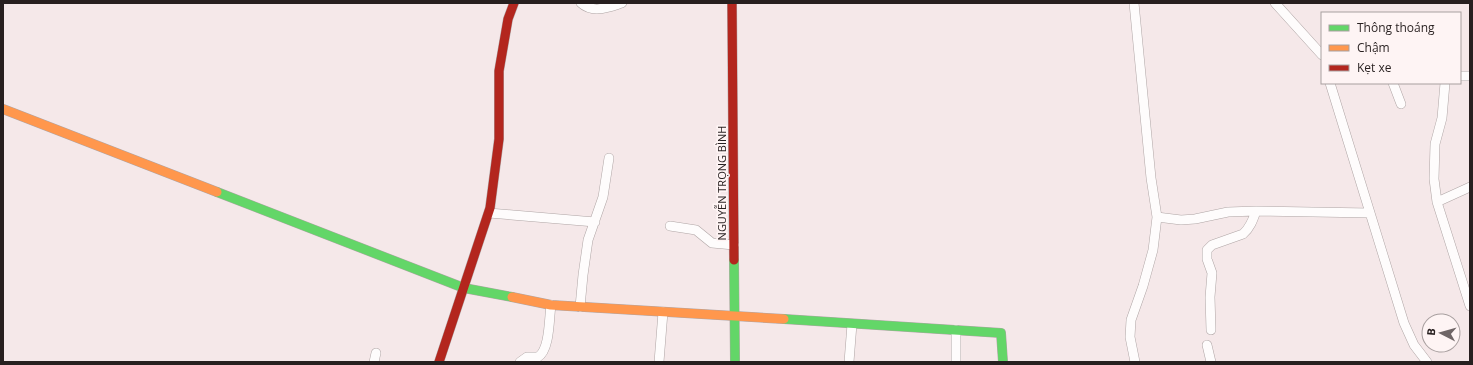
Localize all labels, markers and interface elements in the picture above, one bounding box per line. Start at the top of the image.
legend [1321,12,1461,84]
text: Thông thoáng [1357,19,1435,36]
text: Chậm [1357,39,1390,56]
text: Kẹt xe [1357,59,1392,76]
street label: NGUYỄN TRỌNG BÌNH [714,126,729,240]
north arrow [1421,313,1461,353]
text: B [1423,327,1438,336]

